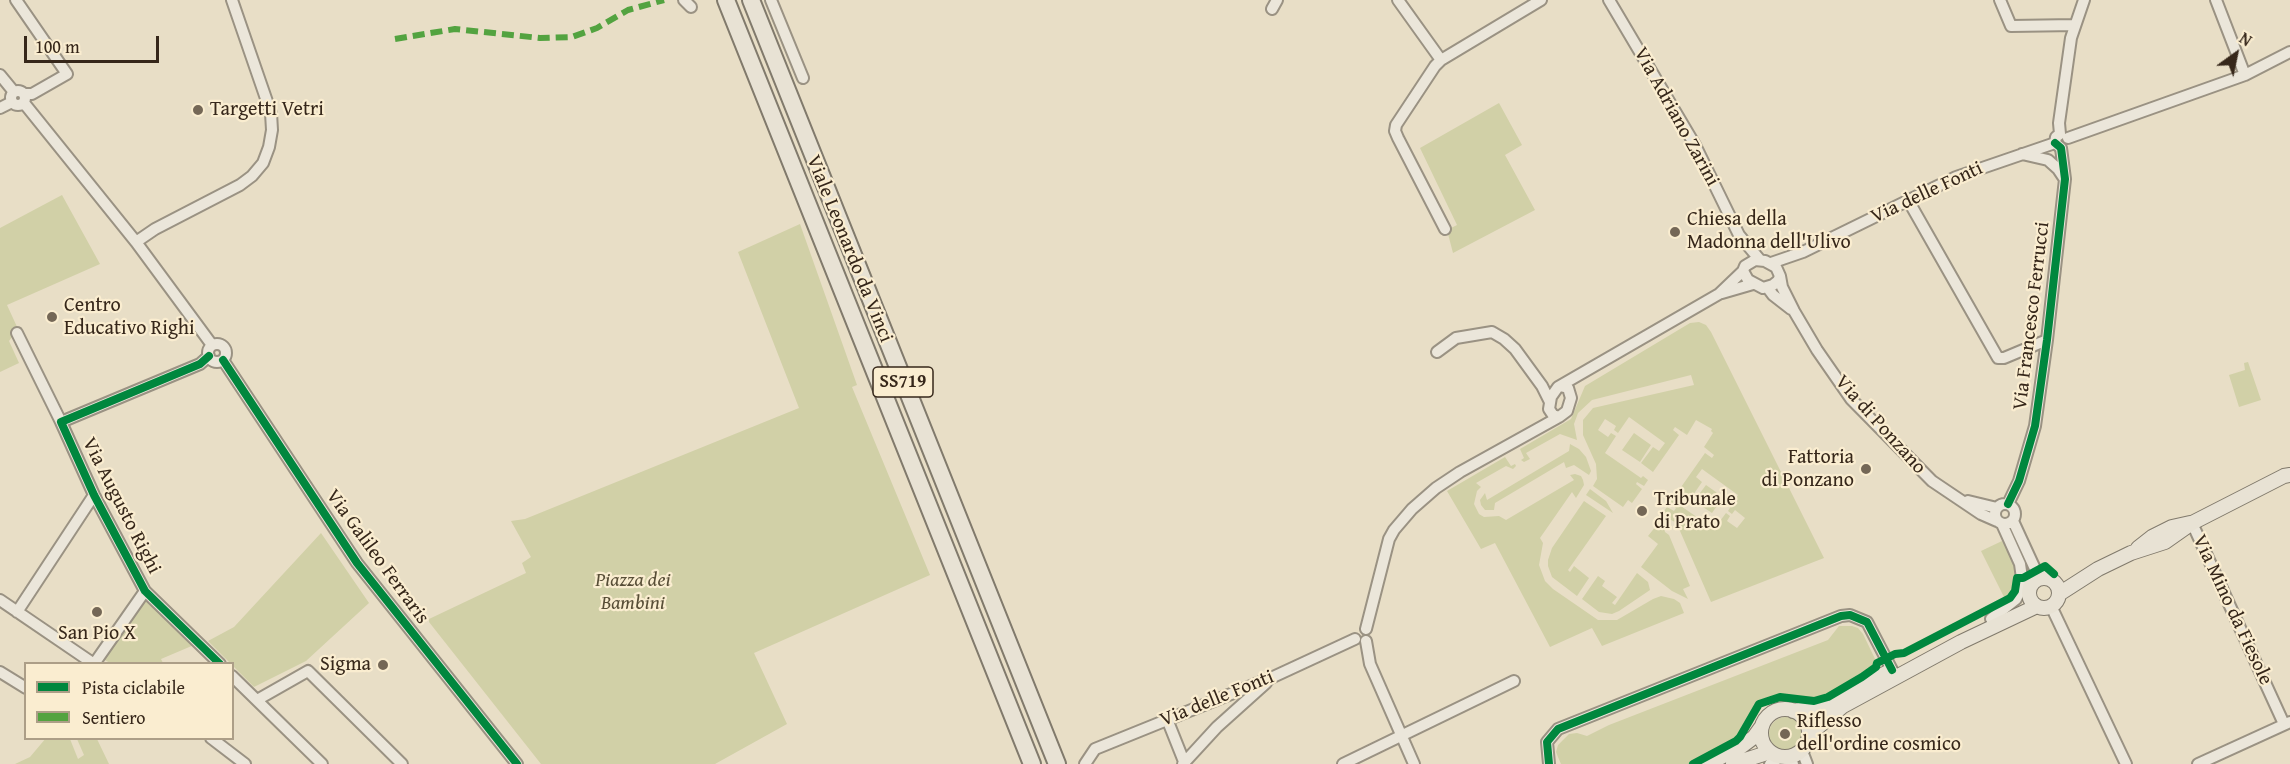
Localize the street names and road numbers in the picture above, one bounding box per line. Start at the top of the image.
street label: Via Adriano Zarini [1628,43,1724,191]
street label: Viale Leonardo da Vinci [800,152,898,346]
street label: Via delle Fonti [1867,157,1987,229]
street label: Via Francesco Ferrucci [2009,220,2055,412]
road number: SS719 [873,367,933,397]
street label: Via di Ponzano [1829,370,1931,480]
street label: Via Augusto Righi [76,434,166,578]
street label: Via Galileo Ferraris [320,485,434,629]
street label: Via Mino da Fiesole [2187,531,2277,689]
street label: Via delle Fonti [1157,665,1277,733]

